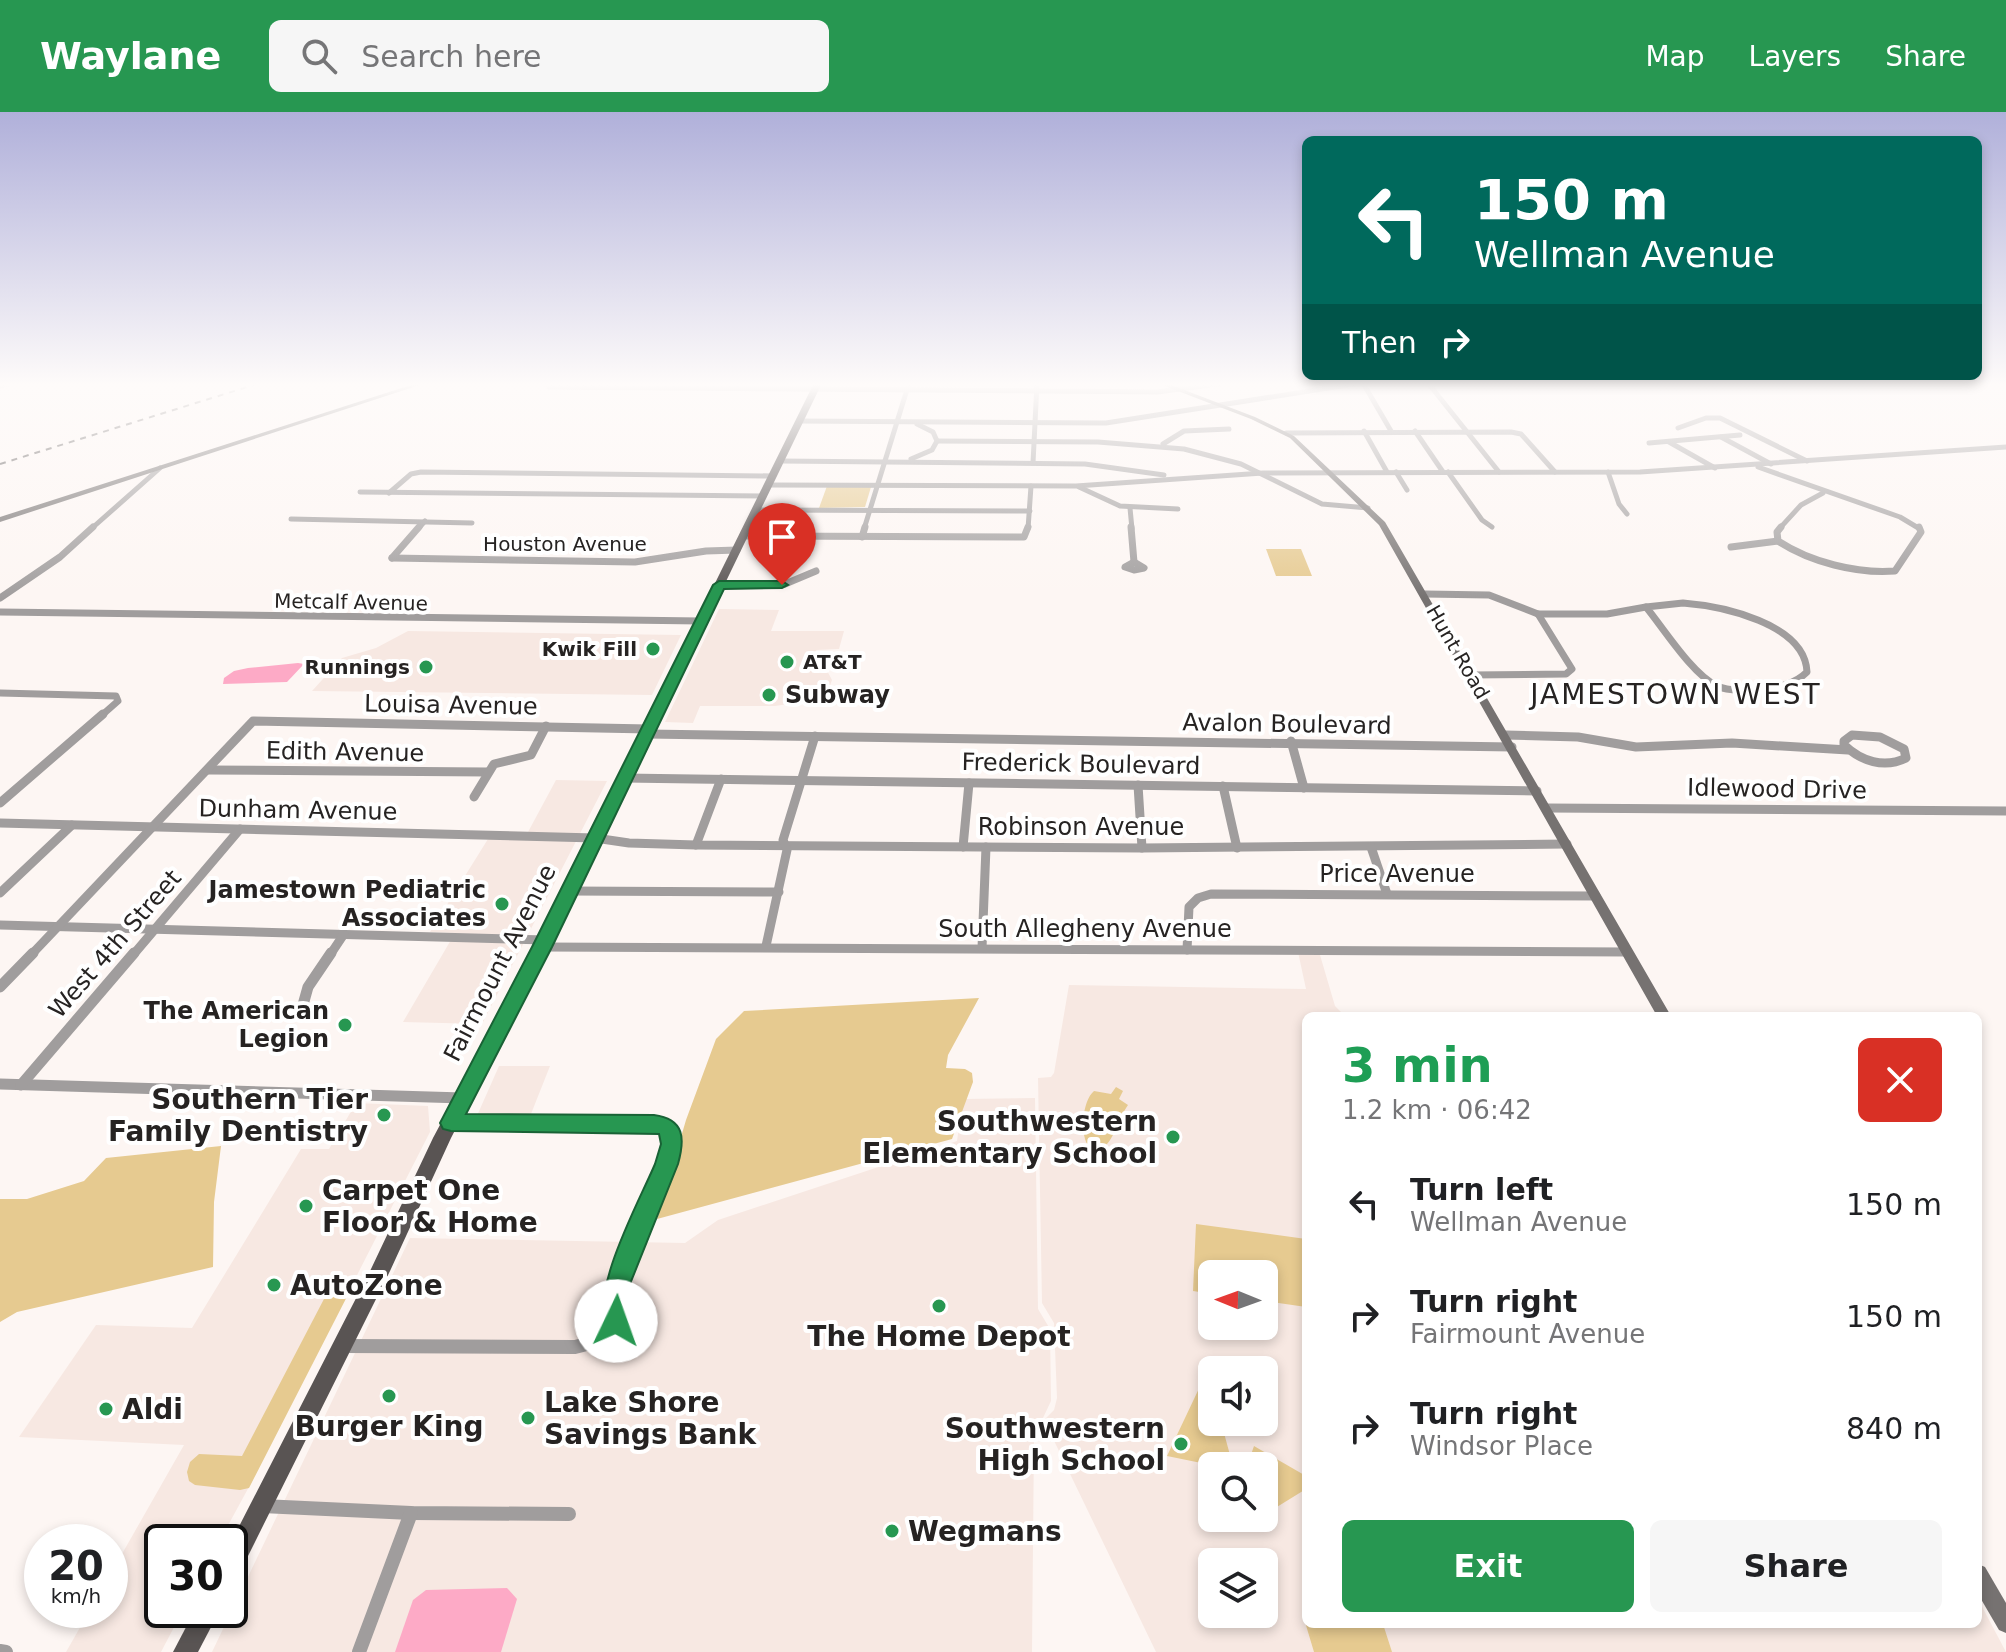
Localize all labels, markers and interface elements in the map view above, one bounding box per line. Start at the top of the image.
search box [269,20,829,92]
text: Waylane [40,34,221,78]
icon: search [297,34,341,78]
text: Search here [361,39,542,74]
text: Map [1645,40,1705,73]
text: Layers [1749,40,1841,73]
text: Share [1885,40,1966,73]
text: 150 m [1474,167,1669,232]
icon: left [1342,168,1446,272]
text: Wellman Avenue [1474,234,1775,275]
icon: right [1433,320,1477,364]
text: Then [1342,325,1417,360]
pin [748,503,816,585]
icon: arrive [760,515,804,559]
street label: Houston Avenue [483,532,647,556]
street label: Metcalf Avenue [274,589,428,615]
street label: Hunt Road [1421,601,1495,703]
place label: Kwik Fill [542,637,637,661]
marker: Kwik Fill [644,640,662,658]
place label: AT&T [803,650,862,674]
marker: AT&T [778,653,796,671]
place label: Runnings [305,655,410,679]
marker: Runnings [417,658,435,676]
district label: JAMESTOWN WEST [1528,678,1822,711]
place label: Subway [785,681,890,709]
marker: Subway [760,686,778,704]
street label: Louisa Avenue [364,689,538,721]
street label: Avalon Boulevard [1182,708,1392,740]
street label: Edith Avenue [266,737,424,767]
street label: Frederick Boulevard [961,748,1201,780]
street label: Idlewood Drive [1687,773,1867,805]
street label: Dunham Avenue [198,794,398,826]
street label: Robinson Avenue [978,813,1184,841]
street label: Fairmount Avenue [438,860,562,1066]
street label: Price Avenue [1319,860,1475,888]
street label: West 4th Street [43,864,187,1024]
place label: Jamestown Pediatric Associates [207,876,486,932]
marker: Jamestown Pediatric Associates [493,895,511,913]
street label: South Allegheny Avenue [938,915,1232,943]
place label: The American Legion [143,997,329,1053]
marker: The American Legion [336,1016,354,1034]
text: 3 min [1342,1037,1493,1093]
button: close [1858,1038,1942,1122]
place label: Southern Tier Family Dentistry [108,1083,368,1148]
text: 1.2 km · 06:42 [1342,1095,1532,1125]
place label: Southwestern Elementary School [862,1105,1157,1170]
marker: Southern Tier Family Dentistry [375,1106,393,1124]
marker: Southwestern Elementary School [1164,1128,1182,1146]
text: Turn left [1410,1172,1553,1207]
place label: Carpet One Floor & Home [322,1174,538,1239]
icon: left [1342,1182,1386,1226]
text: 150 m [1846,1187,1942,1222]
marker: Carpet One Floor & Home [297,1197,315,1215]
text: Wellman Avenue [1410,1207,1627,1237]
north arrow [1198,1260,1278,1340]
map controls [1198,1260,1278,1628]
place label: AutoZone [290,1269,443,1302]
marker: AutoZone [265,1276,283,1294]
position arrow [574,1279,658,1363]
text: Turn right [1410,1284,1577,1319]
icon: right [1342,1294,1386,1338]
marker: The Home Depot [930,1297,948,1315]
text: 150 m [1846,1299,1942,1334]
text: Fairmount Avenue [1410,1319,1645,1349]
place label: The Home Depot [807,1320,1071,1353]
button: sound [1198,1356,1278,1436]
place label: Lake Shore Savings Bank [544,1386,757,1451]
marker: Burger King [380,1387,398,1405]
place label: Aldi [122,1393,183,1426]
text: Turn right [1410,1396,1577,1431]
marker: Aldi [97,1400,115,1418]
icon: right [1342,1406,1386,1450]
marker: Lake Shore Savings Bank [519,1409,537,1427]
place label: Burger King [295,1410,483,1443]
text: 840 m [1846,1411,1942,1446]
place label: Southwestern High School [945,1412,1165,1477]
text: Windsor Place [1410,1431,1593,1461]
marker: Southwestern High School [1172,1435,1190,1453]
button: search [1198,1452,1278,1532]
place label: Wegmans [908,1515,1062,1548]
button: Exit [1342,1520,1634,1612]
button: Share [1650,1520,1942,1612]
marker: Wegmans [883,1522,901,1540]
speed limit sign: 30 [144,1524,248,1628]
text: 20 [48,1543,104,1589]
button: layers [1198,1548,1278,1628]
text: km/h [51,1584,101,1608]

